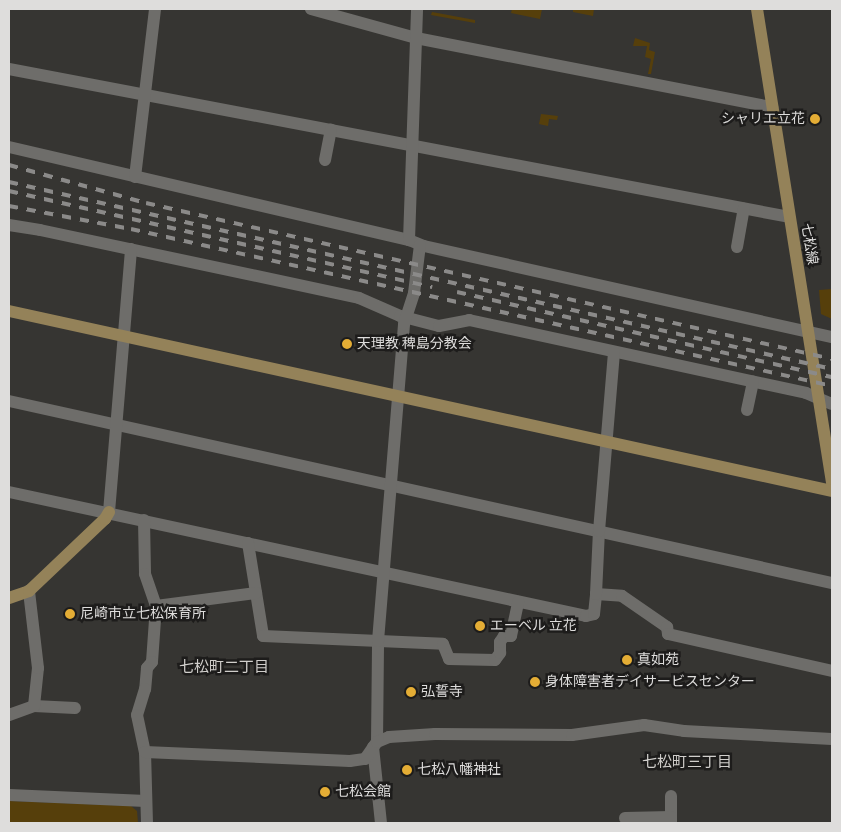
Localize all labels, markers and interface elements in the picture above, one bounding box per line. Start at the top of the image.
place label: シャリエ立花 [721,111,805,127]
marker: シャリエ立花 [809,113,821,125]
street label: 七松線 [797,222,821,266]
place label: 天理教 稗島分教会 [357,336,472,352]
marker: 天理教 稗島分教会 [341,338,353,350]
place label: 尼崎市立七松保育所 [80,606,206,622]
marker: 尼崎市立七松保育所 [64,608,76,620]
place label: エーベル 立花 [490,618,577,634]
marker: エーベル 立花 [474,620,486,632]
place label: 真如苑 [637,652,679,668]
marker: 真如苑 [621,654,633,666]
district label: 七松町二丁目 [179,659,269,677]
place label: 身体障害者デイサービスセンター [545,674,755,690]
marker: 身体障害者デイサービスセンター [529,676,541,688]
place label: 弘誓寺 [421,684,463,700]
marker: 弘誓寺 [405,686,417,698]
district label: 七松町三丁目 [642,754,732,772]
place label: 七松八幡神社 [417,762,501,778]
marker: 七松八幡神社 [401,764,413,776]
place label: 七松会館 [335,784,391,800]
marker: 七松会館 [319,786,331,798]

